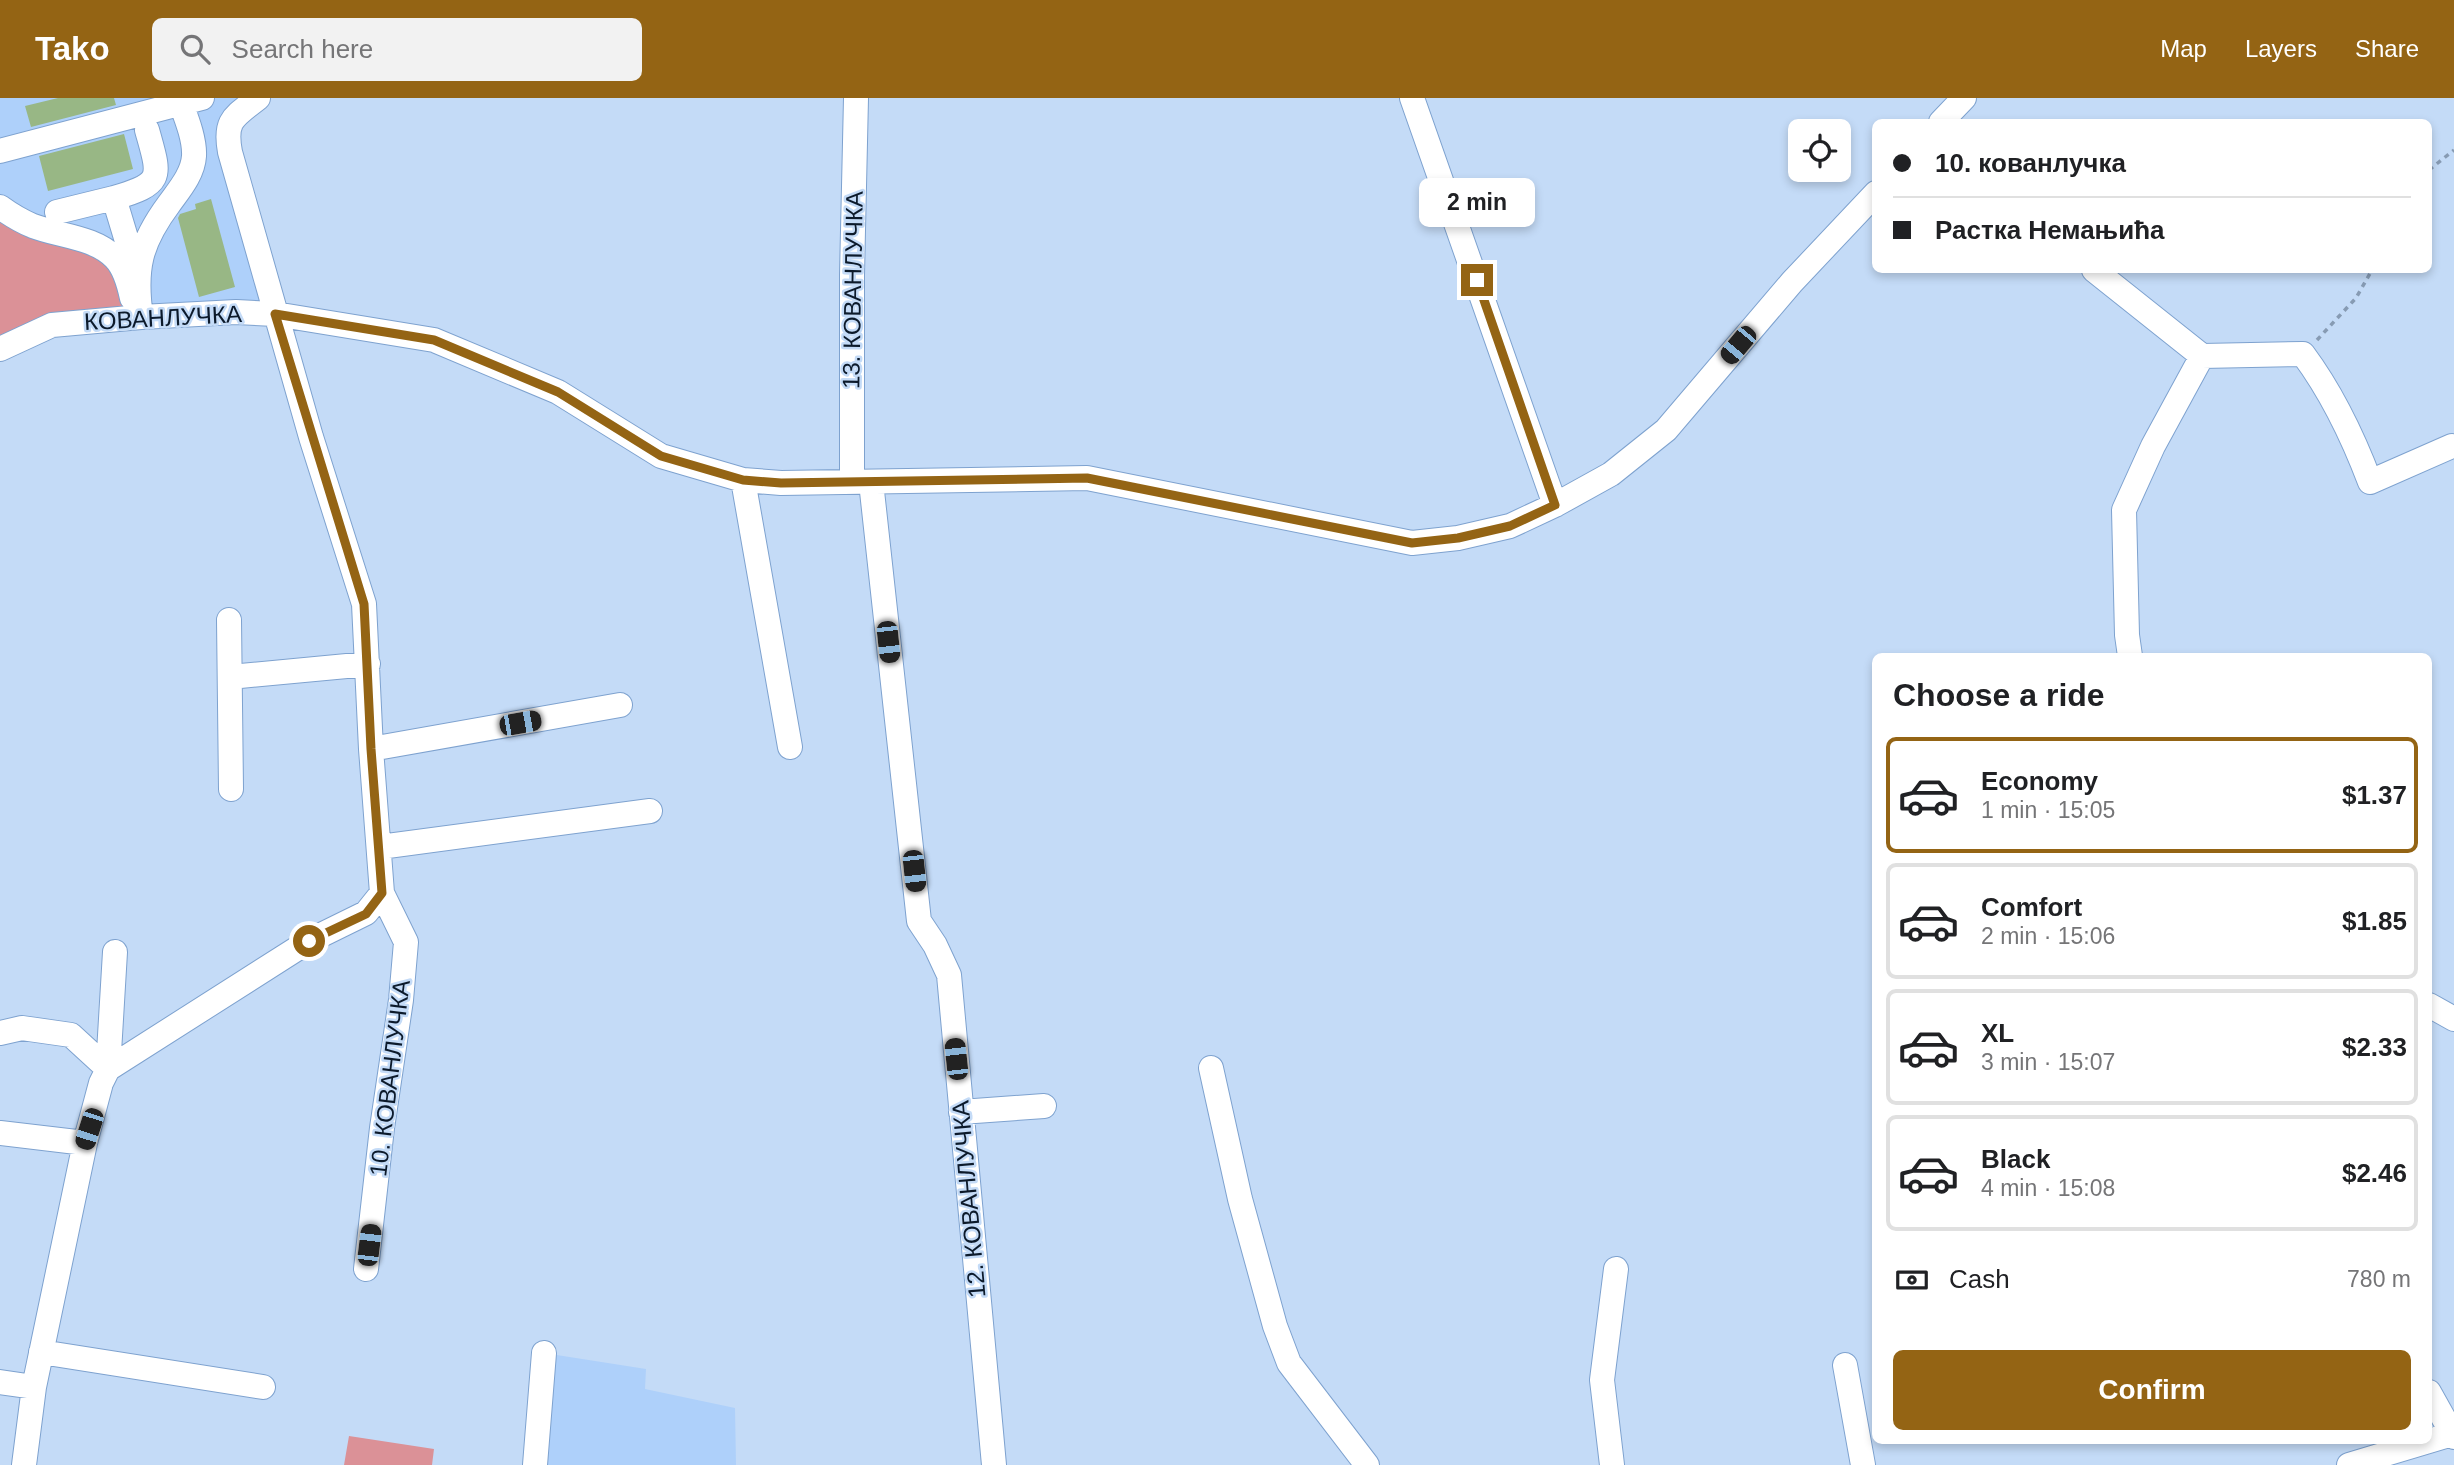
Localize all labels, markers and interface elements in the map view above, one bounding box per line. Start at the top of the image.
search box [152,18,642,81]
text: Tako [35,30,110,67]
icon: search [176,30,214,68]
text: Search here [232,34,373,64]
text: Map [2160,35,2207,62]
text: Layers [2245,35,2317,62]
text: Share [2355,35,2419,62]
map controls [1788,119,1851,182]
button: locate [1788,119,1851,182]
text: 10. кованлучка [1935,148,2126,178]
callout: 2 min [1419,178,1535,228]
text: 2 min [1447,189,1507,215]
street label: 13. КОВАНЛУЧКА [837,191,868,389]
text: Растка Немањића [1935,215,2164,245]
route end [1461,264,1493,296]
street label: КОВАНЛУЧКА [83,300,243,335]
car [1717,322,1760,368]
car [876,620,901,664]
text: Choose a ride [1893,677,2105,713]
car [498,709,543,737]
icon: car [1897,764,1960,827]
text: Economy [1981,766,2098,796]
text: $1.37 [2342,780,2407,810]
text: 1 min · 15:05 [1981,797,2115,823]
car [902,849,927,893]
icon: car [1897,890,1960,953]
text: Comfort [1981,892,2082,922]
text: $1.85 [2342,906,2407,936]
text: 2 min · 15:06 [1981,923,2115,949]
route start [293,925,325,957]
street label: 10. КОВАНЛУЧКА [364,978,415,1178]
icon: car [1897,1016,1960,1079]
text: XL [1981,1018,2014,1048]
text: $2.33 [2342,1032,2407,1062]
car [944,1037,969,1081]
text: 3 min · 15:07 [1981,1049,2115,1075]
street label: 12. КОВАНЛУЧКА [946,1099,991,1299]
car [73,1106,106,1152]
icon: car [1897,1142,1960,1205]
text: Black [1981,1144,2050,1174]
text: $2.46 [2342,1158,2407,1188]
text: 4 min · 15:08 [1981,1175,2115,1201]
car [357,1223,382,1267]
icon: cash [1893,1261,1931,1299]
text: Cash [1949,1264,2010,1294]
text: 780 m [2347,1266,2411,1292]
button: Confirm [1893,1350,2411,1430]

